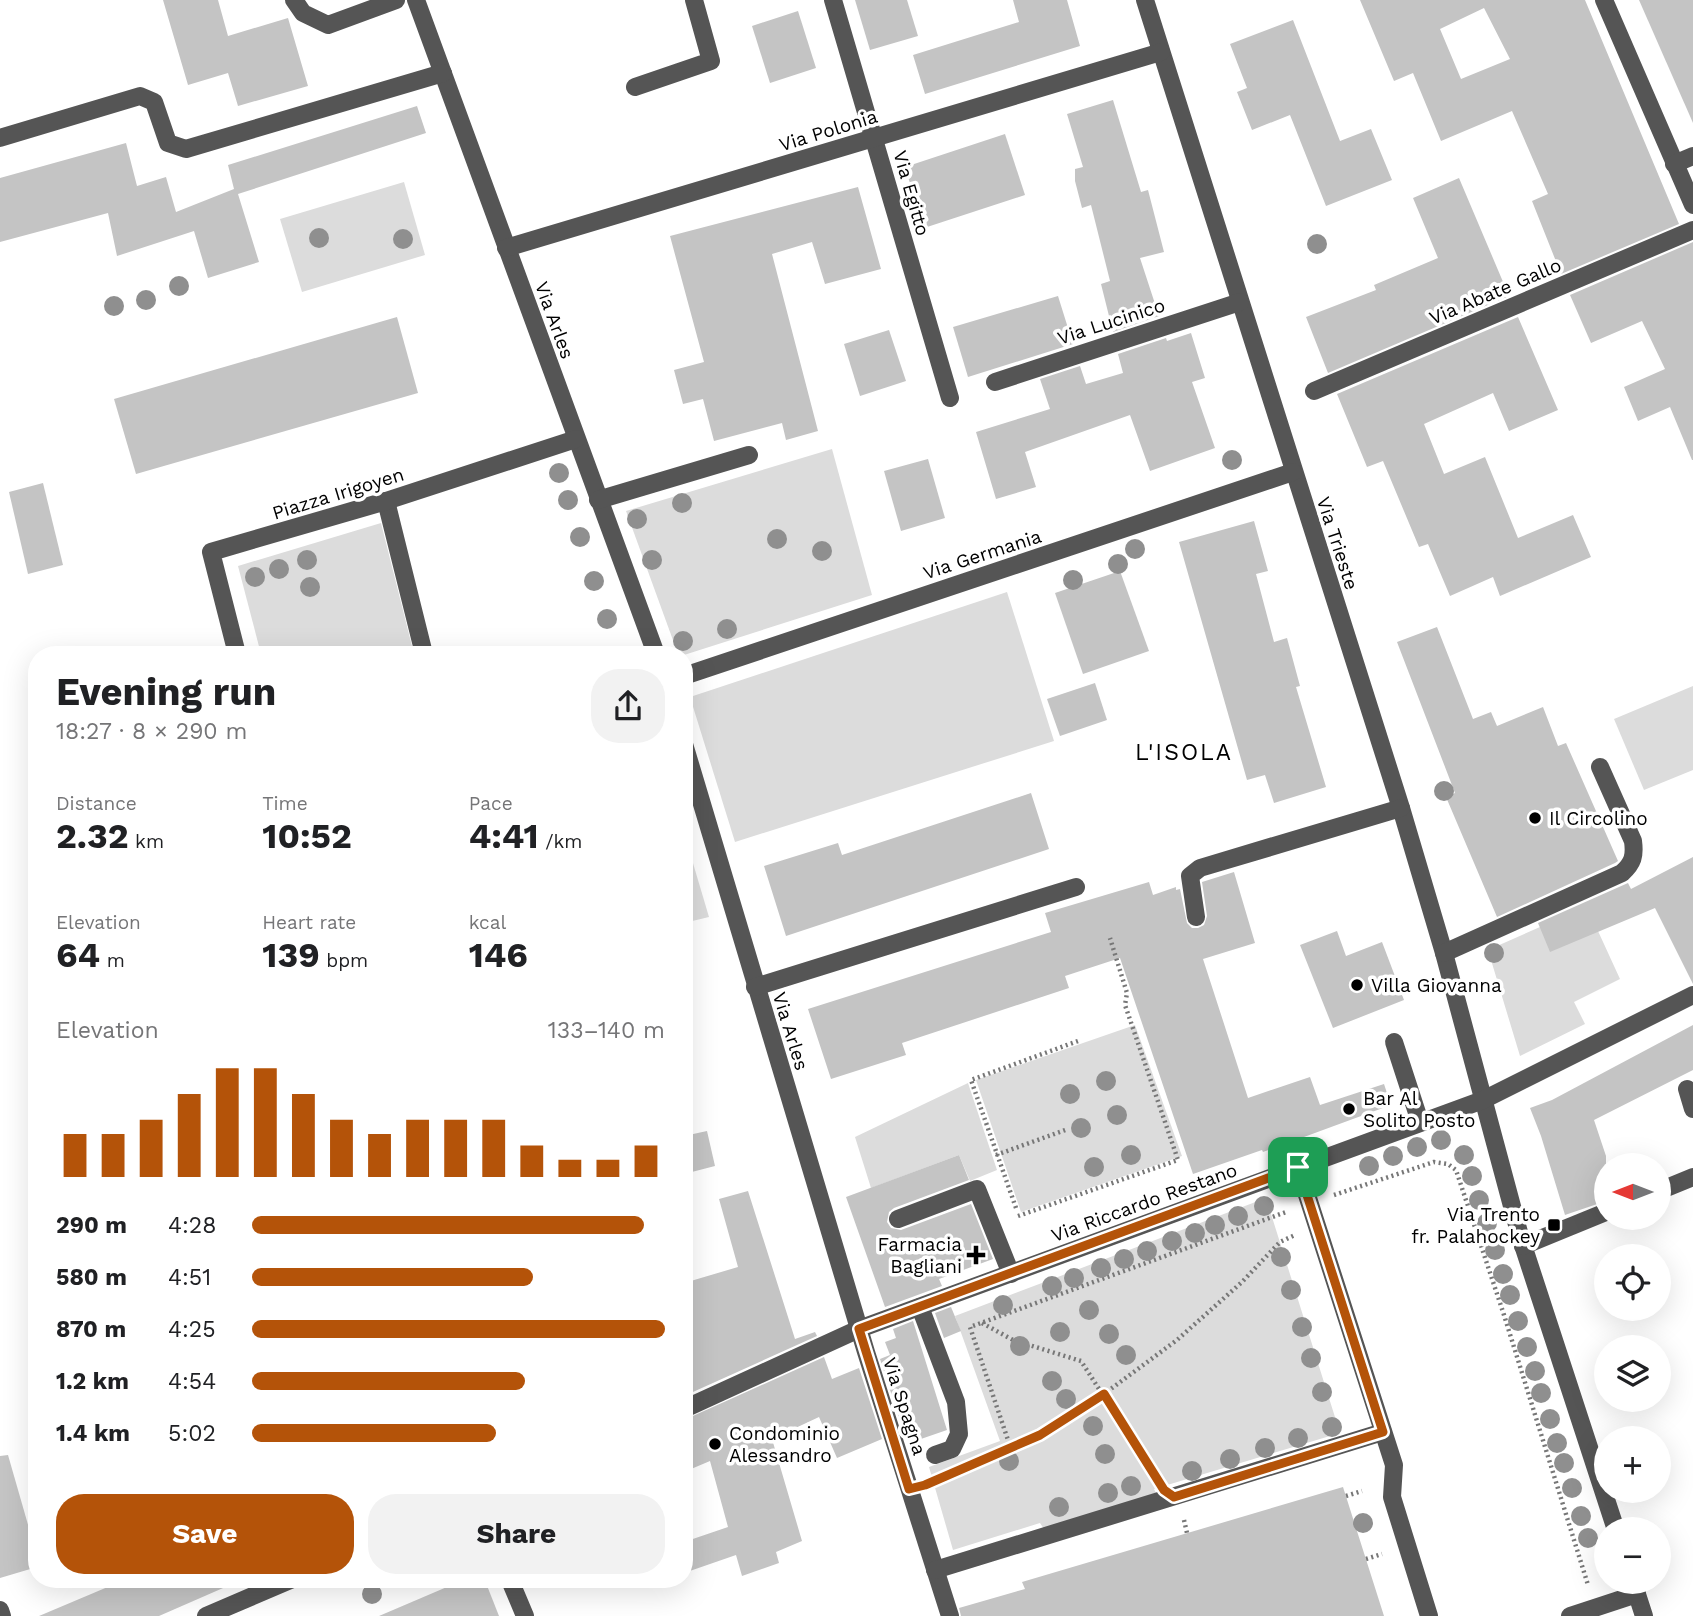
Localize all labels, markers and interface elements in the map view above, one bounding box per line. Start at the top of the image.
street label: Via Polonia [776,105,880,156]
street label: Via Egitto [888,148,935,238]
street label: Via Abate Gallo [1426,253,1565,330]
street label: Via Arles [530,278,579,362]
street label: Via Lucinico [1055,293,1168,350]
street label: Piazza Irigoyen [269,463,407,524]
street label: Via Trieste [1312,494,1363,593]
street label: Via Germania [920,524,1044,584]
button: share [591,669,665,743]
text: Evening run [56,670,276,714]
text: 18:27 · 8 × 290 m [56,718,247,745]
district label: L'ISOLA [1135,739,1233,766]
text: Distance [56,792,137,815]
text: Time [262,792,308,815]
text: Pace [469,792,513,815]
place label: Il Circolino [1549,807,1648,830]
marker: Il Circolino [1527,810,1543,826]
text: 2.32 [56,815,129,857]
text: 10:52 [262,815,352,857]
text: 4:41 [469,815,539,857]
text: km [129,830,164,853]
text: /km [539,830,582,853]
text: Elevation [56,911,141,934]
text: Heart rate [262,911,356,934]
text: kcal [469,911,506,934]
text: 64 [56,934,100,976]
text: 139 [262,934,320,976]
text: 146 [469,934,528,976]
text: m [100,949,125,972]
text: bpm [320,949,368,972]
place label: Villa Giovanna [1371,974,1502,997]
marker: Villa Giovanna [1349,977,1365,993]
street label: Via Arles [768,989,813,1073]
text: Elevation [56,1017,159,1044]
text: 133–140 m [548,1017,665,1044]
place label: Bar Al Solito Posto [1363,1087,1475,1132]
marker: Bar Al Solito Posto [1341,1101,1357,1117]
pin [1268,1137,1328,1197]
icon: arrive [1279,1148,1317,1186]
north arrow [1594,1153,1671,1230]
map controls [1594,1153,1671,1594]
street label: Via Riccardo Restano [1048,1158,1240,1247]
place label: Via Trento fr. Palahockey [1411,1203,1540,1248]
text: 290 m [56,1212,127,1239]
text: 4:28 [168,1212,216,1239]
marker: Via Trento fr. Palahockey [1546,1217,1562,1233]
place label: Farmacia Bagliani [878,1233,962,1278]
button: locate [1594,1244,1671,1321]
marker: Farmacia Bagliani [968,1247,984,1263]
text: 580 m [56,1264,127,1291]
text: 4:51 [168,1264,211,1291]
text: 870 m [56,1316,126,1343]
text: 4:25 [168,1316,216,1343]
button: layers [1594,1335,1671,1412]
street label: Via Spagna [878,1354,931,1458]
text: 1.2 km [56,1368,129,1395]
text: 4:54 [168,1368,216,1395]
text: 1.4 km [56,1420,130,1447]
text: 5:02 [168,1420,216,1447]
place label: Condominio Alessandro [729,1422,840,1467]
button: + [1594,1426,1671,1503]
marker: Condominio Alessandro [707,1436,723,1452]
button: Save [56,1494,354,1574]
button: Share [368,1494,665,1574]
button: − [1594,1517,1671,1594]

